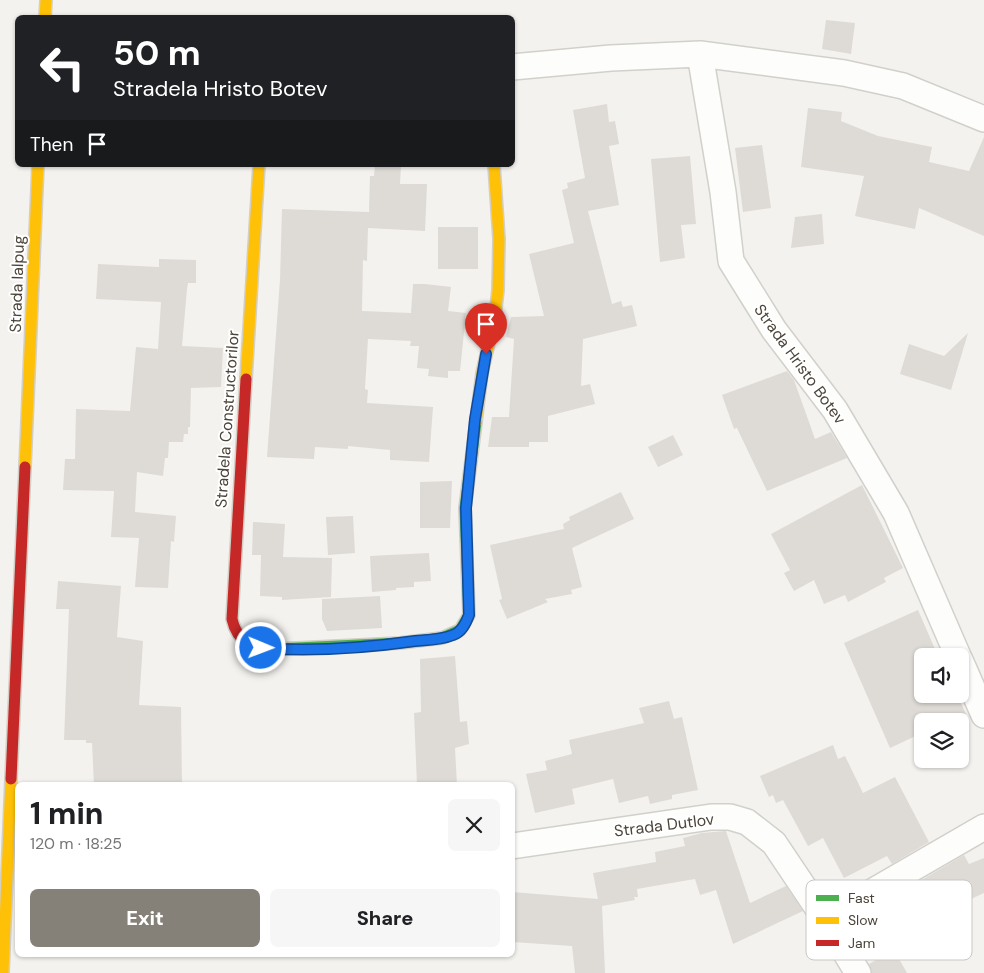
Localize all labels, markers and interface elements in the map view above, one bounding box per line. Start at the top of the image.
text: 50 m [113,30,201,76]
icon: left [30,35,95,100]
text: Stradela Hristo Botev [113,74,328,103]
icon: arrive [83,130,111,158]
text: Then [30,132,73,157]
street label: Strada Ialpug [5,235,29,333]
street label: Strada Hristo Botev [749,300,851,429]
pin [465,303,507,354]
icon: arrive [472,310,500,338]
street label: Stradela Constructorilor [210,329,244,509]
position arrow [234,621,286,673]
map controls [914,648,969,768]
button: sound [914,648,969,703]
button: layers [914,713,969,768]
text: 1 min [30,794,103,833]
button: close [448,799,500,851]
street label: Strada Dutlov [613,808,716,842]
text: 120 m · 18:25 [30,833,122,854]
legend [806,880,972,960]
button: Exit [30,889,260,947]
button: Share [270,889,500,947]
text: Fast [848,889,875,907]
text: Slow [848,911,878,929]
text: Jam [848,934,875,952]

